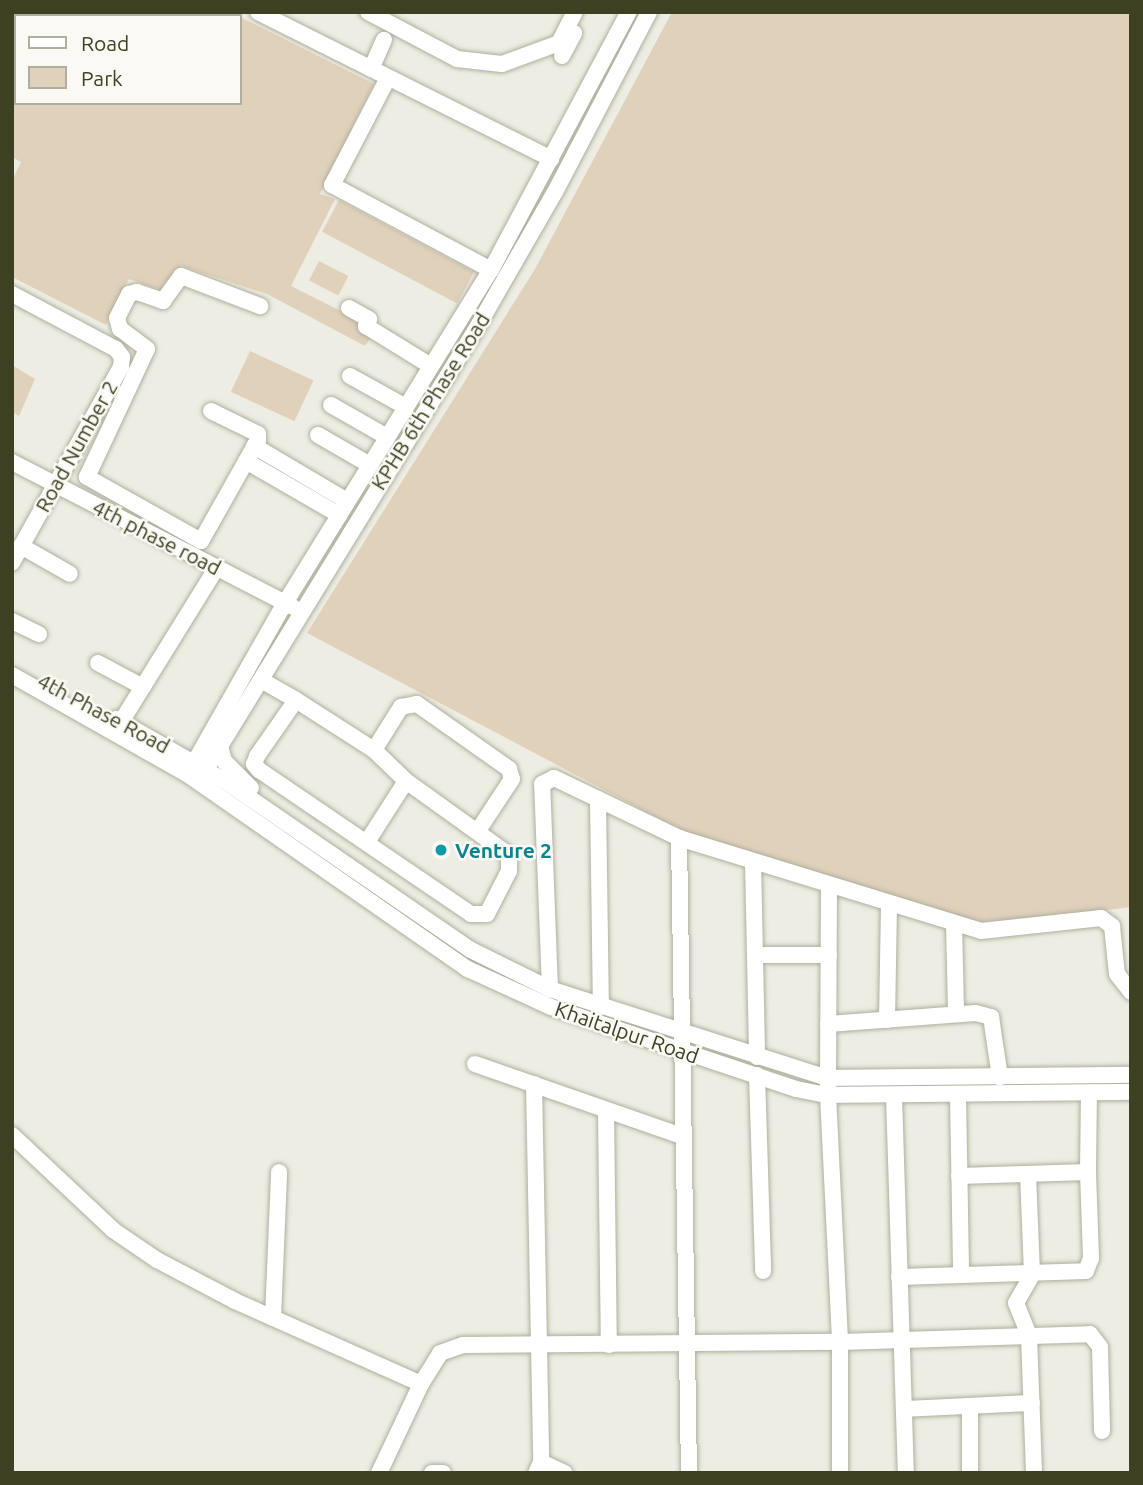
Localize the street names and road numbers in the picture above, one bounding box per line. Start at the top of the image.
street label: KPHB 6th Phase Road [365,308,495,494]
street label: Road Number 2 [29,376,123,516]
street label: 4th phase road [89,494,225,580]
street label: 4th Phase Road [34,668,174,758]
street label: Khaitalpur Road [552,996,702,1068]

